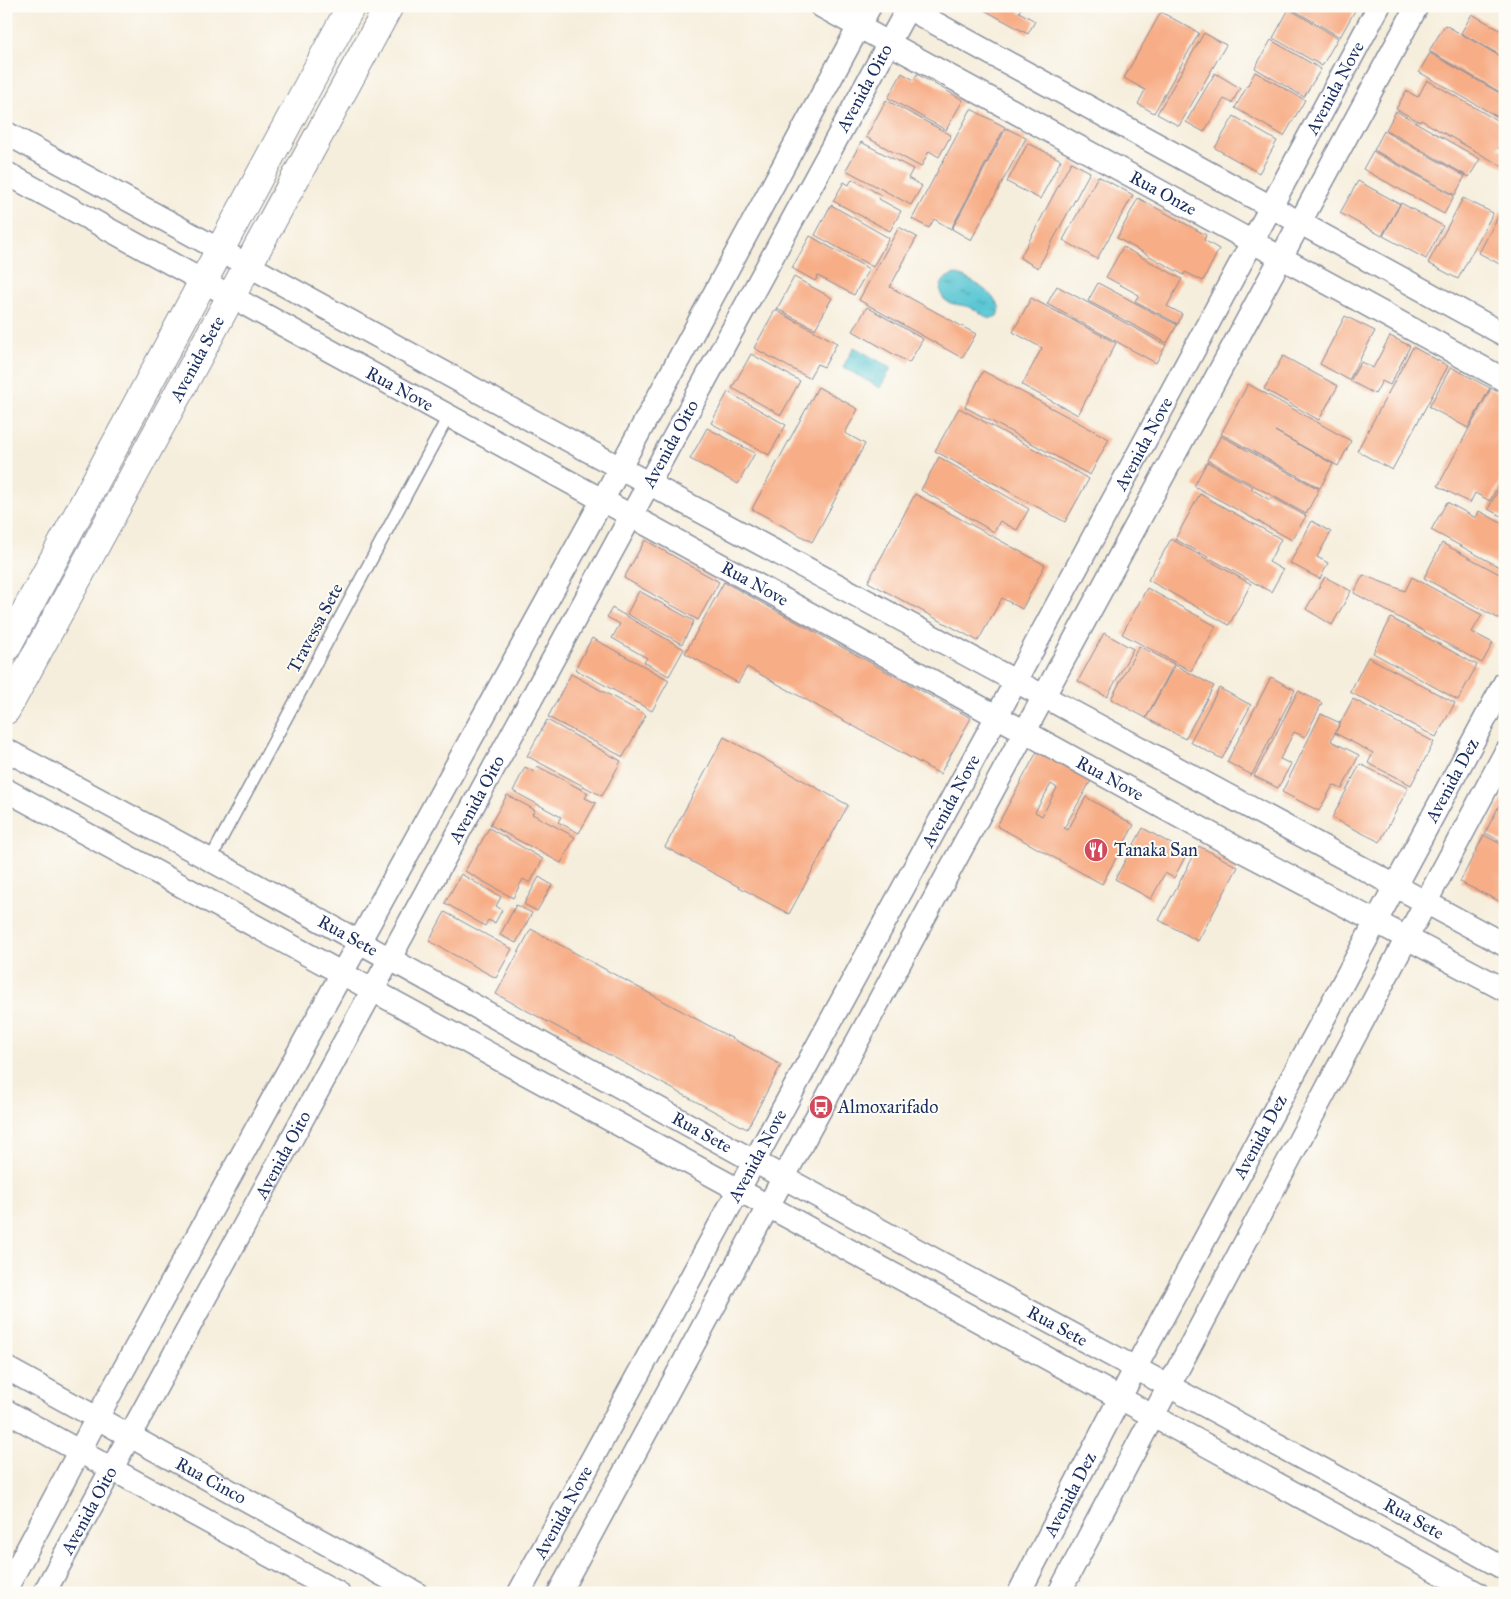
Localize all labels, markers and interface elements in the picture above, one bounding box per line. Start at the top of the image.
street label: Avenida Nove [1300,38,1369,139]
street label: Avenida Oito [831,40,897,137]
street label: Rua Onze [1126,166,1200,220]
street label: Avenida Sete [164,312,229,406]
street label: Rua Nove [362,362,437,416]
street label: Avenida Nove [1109,393,1177,495]
street label: Avenida Oito [637,396,703,492]
street label: Rua Nove [717,556,792,611]
street label: Travessa Sete [282,579,348,677]
street label: Avenida Dez [1420,734,1484,827]
street label: Avenida Nove [916,751,985,852]
street label: Rua Nove [1072,751,1147,806]
street label: Avenida Oito [443,752,509,848]
restaurant icon: Tanaka San [1083,837,1109,863]
place label: Tanaka San [1114,839,1198,861]
street label: Rua Sete [314,910,382,961]
street label: Avenida Dez [1228,1091,1292,1184]
bus stop icon: Almoxarifado [808,1094,834,1120]
place label: Almoxarifado [837,1096,938,1118]
street label: Avenida Nove [723,1105,792,1207]
street label: Avenida Oito [250,1107,316,1203]
street label: Rua Sete [668,1107,736,1158]
street label: Rua Sete [1023,1301,1091,1351]
street label: Avenida Dez [1039,1448,1101,1541]
street label: Rua Cinco [172,1452,250,1509]
street label: Avenida Nove [528,1462,597,1563]
street label: Avenida Oito [56,1463,122,1559]
street label: Rua Sete [1380,1493,1448,1544]

